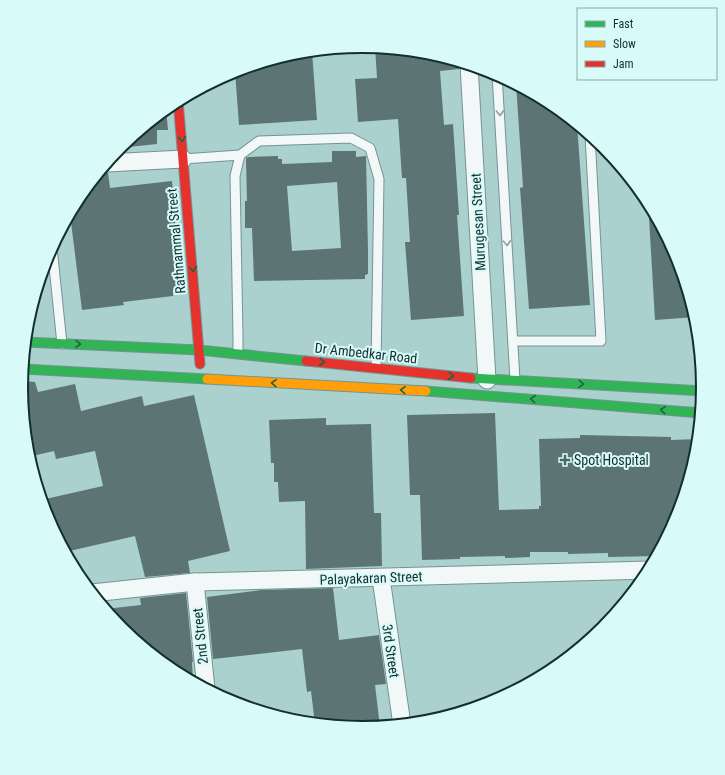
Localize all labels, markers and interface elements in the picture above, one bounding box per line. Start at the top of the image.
legend [577,8,717,80]
text: Fast [613,17,634,31]
text: Slow [613,37,636,51]
text: Jam [613,57,634,71]
one-way arrow [495,110,504,116]
one-way arrow [177,136,186,142]
street label: Murugesan Street [467,173,489,271]
street label: Rathnammal Street [163,188,189,294]
one-way arrow [503,240,512,246]
one-way arrow [188,266,197,272]
one-way arrow [75,340,81,349]
street label: Dr Ambedkar Road [314,340,418,366]
one-way arrow [319,357,325,366]
one-way arrow [448,371,454,380]
one-way arrow [271,379,277,387]
one-way arrow [578,379,584,388]
one-way arrow [400,385,406,394]
one-way arrow [530,395,536,404]
one-way arrow [660,405,666,414]
place label: Spot Hospital [574,452,649,468]
marker: Spot Hospital [559,454,571,466]
street label: Palayakaran Street [319,568,423,588]
street label: 2nd Street [189,607,211,665]
street label: 3rd Street [379,623,403,679]

